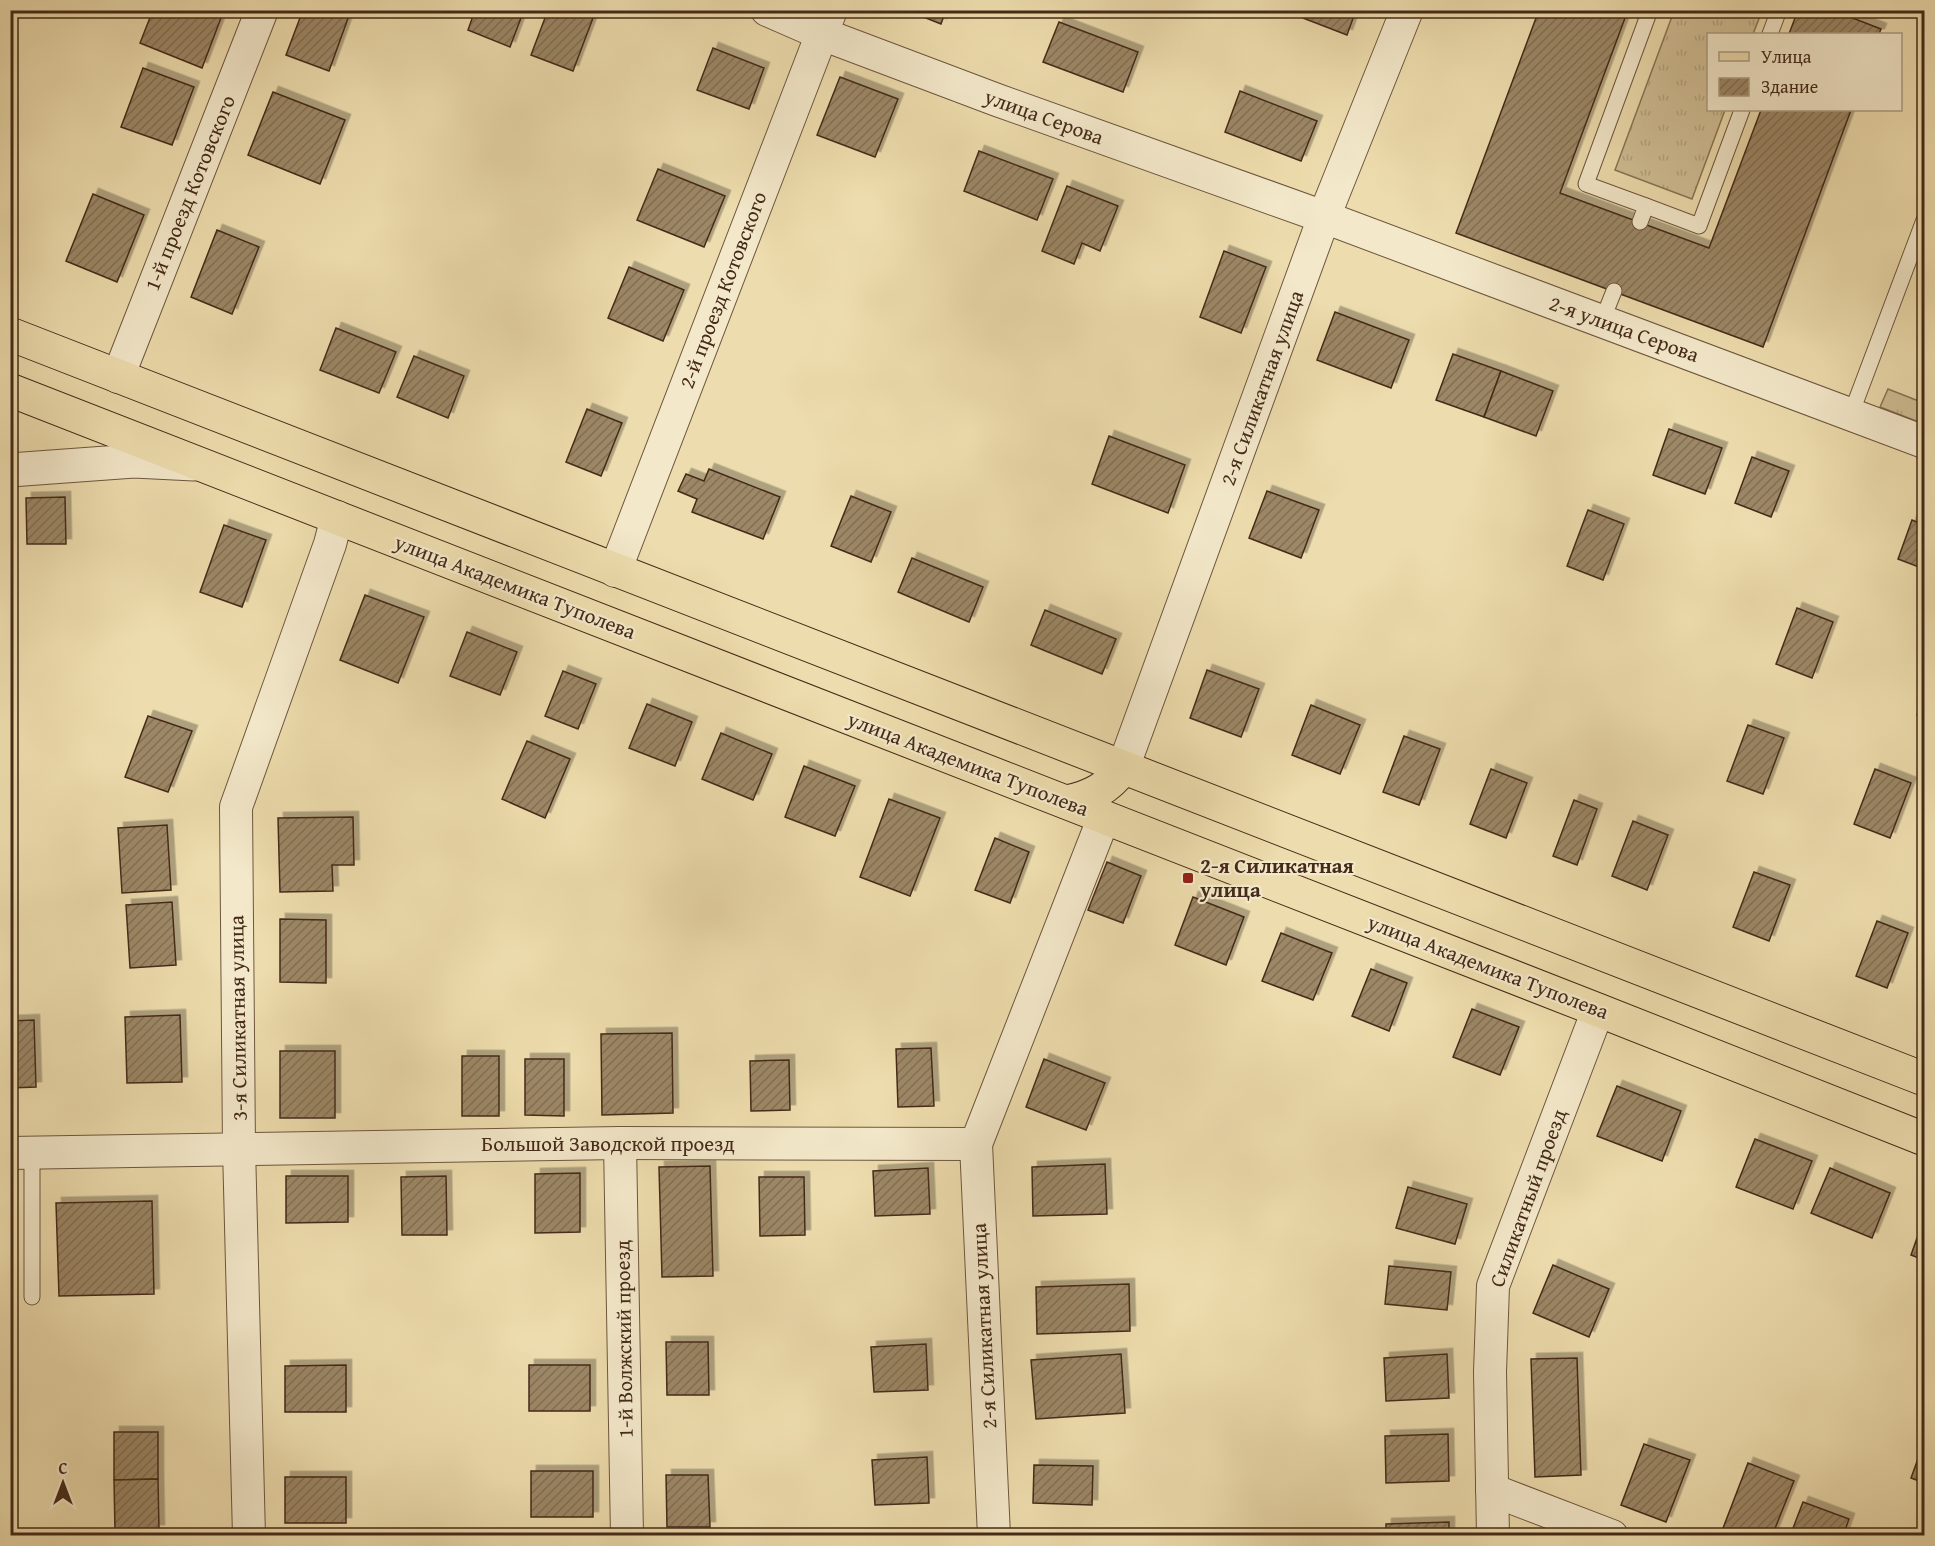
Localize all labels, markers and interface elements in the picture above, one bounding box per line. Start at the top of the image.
legend [1707,33,1902,111]
text: Улица [1761,43,1812,70]
text: Здание [1761,73,1818,100]
street label: улица Серова [979,80,1108,152]
street label: 1-й проезд Котовского [136,90,243,295]
street label: 2-й проезд Котовского [671,187,774,393]
street label: 2-я Силикатная улица [1212,286,1311,490]
street label: 2-я улица Серова [1545,287,1703,370]
street label: улица Академика Туполева [389,526,640,647]
street label: улица Академика Туполева [842,703,1093,824]
place label: 2-я Силикатная улица [1199,850,1354,905]
marker: 2-я Силикатная улица [1181,871,1195,885]
street label: улица Академика Туполева [1362,906,1613,1027]
street label: 3-я Силикатная улица [220,915,255,1121]
street label: Силикатный проезд [1481,1104,1574,1291]
street label: Большой Заводской проезд [481,1128,735,1159]
street label: 2-я Силикатная улица [963,1222,1004,1430]
street label: 1-й Волжский проезд [606,1239,641,1438]
north arrow [33,1453,93,1513]
text: С [58,1456,68,1480]

